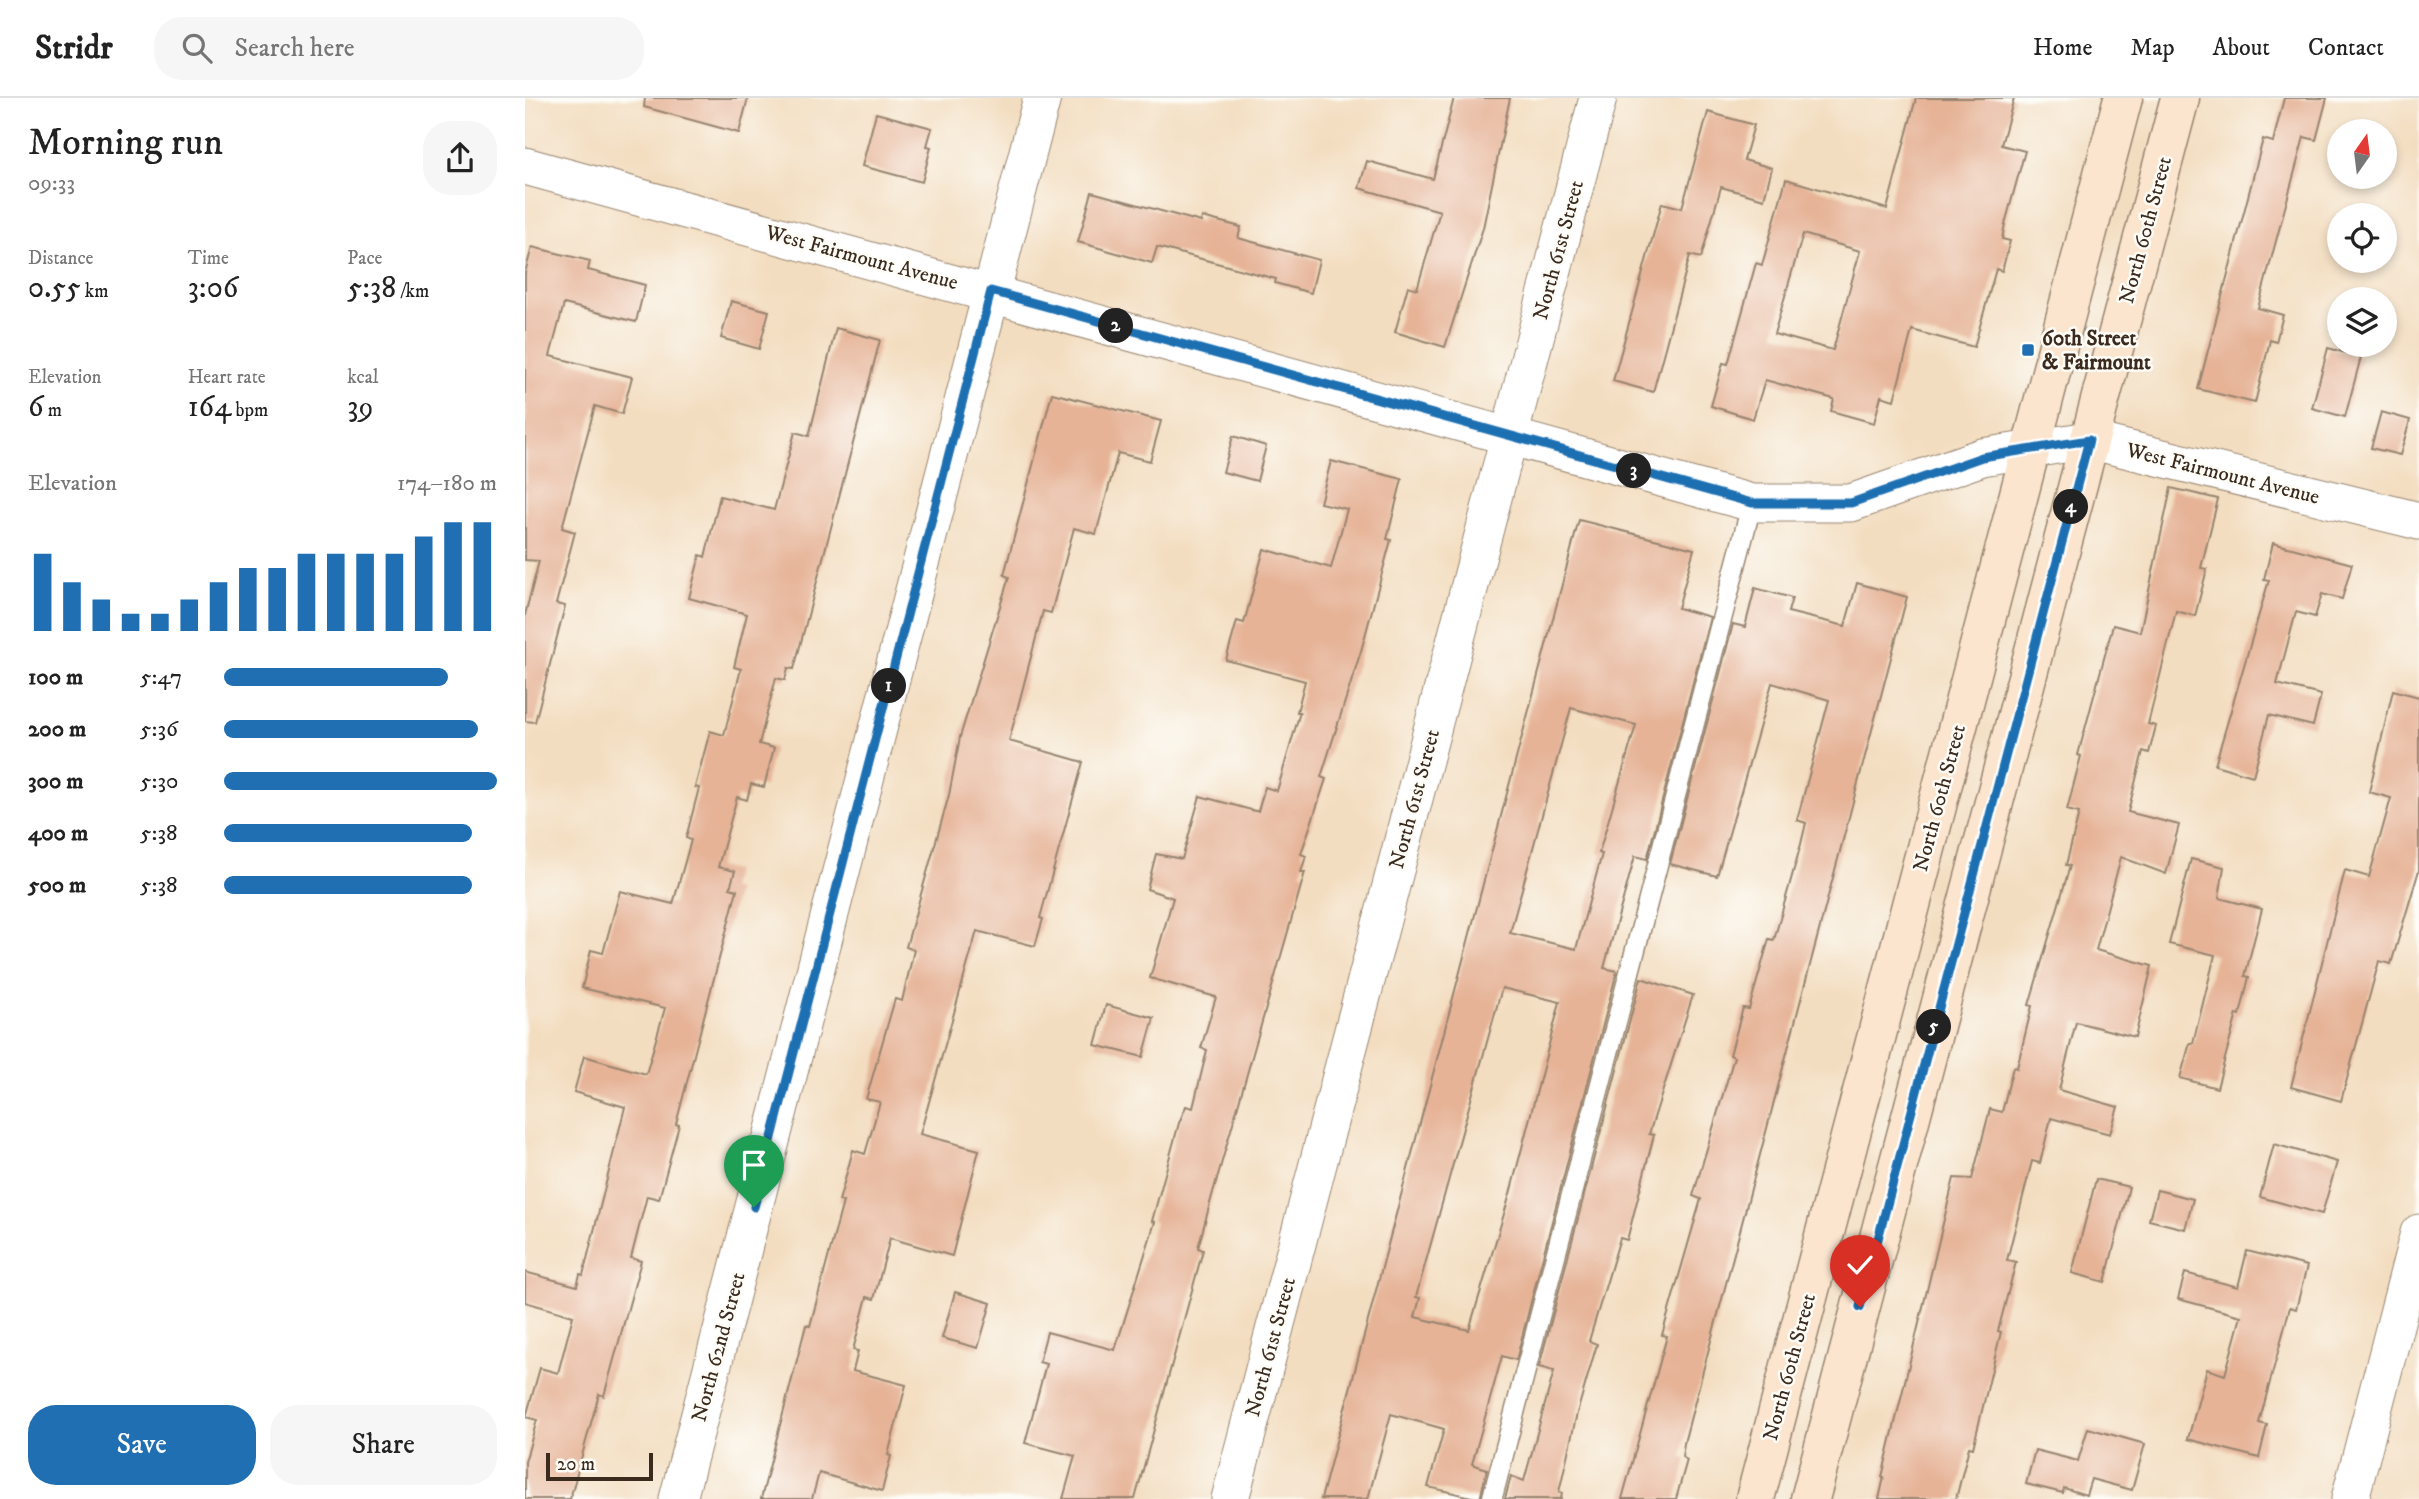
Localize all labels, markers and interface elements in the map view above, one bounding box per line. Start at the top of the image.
search box [154,17,644,80]
text: Stridr [35,28,112,69]
icon: search [178,29,216,67]
text: Search here [234,32,355,65]
text: Home [2033,33,2092,63]
text: Map [2130,33,2175,63]
text: About [2213,33,2270,63]
text: Contact [2308,33,2384,63]
text: Morning run [28,119,223,167]
north arrow [2327,119,2397,189]
map controls [2327,119,2397,357]
button: share [423,121,497,195]
street label: North 60th Street [2114,154,2178,307]
text: 09:33 [28,169,75,198]
street label: North 61st Street [1528,177,1590,323]
button: locate [2327,203,2397,273]
street label: West Fairmount Avenue [762,219,961,296]
text: Distance [28,247,93,270]
text: Time [188,247,229,270]
text: Pace [347,247,382,270]
text: 0.55 [28,270,81,307]
text: 3:06 [188,270,238,307]
text: 5:38 [347,270,396,307]
text: km [81,280,109,303]
text: /km [396,280,429,303]
button: layers [2327,287,2397,357]
pin: 2 [1099,308,1133,344]
text: 2 [1111,314,1120,337]
place label: 60th Street & Fairmount [2042,326,2151,376]
marker: 60th Street & Fairmount [2020,342,2036,358]
text: Elevation [28,366,102,389]
text: Heart rate [188,366,266,389]
text: kcal [347,366,379,389]
text: 6 [28,389,44,426]
text: 164 [188,389,231,426]
text: 39 [347,389,374,426]
text: m [44,399,62,422]
text: bpm [231,399,268,422]
street label: West Fairmount Avenue [2122,437,2322,511]
pin: 3 [1617,454,1651,488]
text: 3 [1630,459,1637,482]
text: Elevation [28,469,117,498]
text: 174–180 m [397,469,497,498]
pin: 4 [2053,490,2089,524]
text: 4 [2065,495,2076,518]
text: 100 m [28,663,83,692]
text: 5:47 [140,663,182,692]
pin: 1 [871,668,907,704]
text: 1 [885,674,892,697]
text: 200 m [28,715,86,744]
text: 5:36 [140,715,178,744]
street label: North 60th Street [1908,722,1972,875]
street label: North 61st Street [1384,726,1446,872]
text: 300 m [28,767,84,796]
text: 5:30 [140,767,178,796]
text: 400 m [28,819,88,848]
text: 5:38 [140,819,178,848]
text: 500 m [28,871,86,900]
text: 5:38 [140,871,178,900]
pin: 5 [1917,1010,1951,1044]
text: 5 [1929,1015,1938,1038]
pin [724,1135,784,1207]
icon: arrive [735,1146,773,1184]
pin [1830,1235,1890,1307]
icon: check [1841,1246,1879,1284]
street label: North 62nd Street [687,1269,751,1425]
street label: North 61st Street [1240,1274,1302,1420]
street label: North 60th Street [1758,1291,1822,1444]
button: Save [28,1405,256,1485]
button: Share [270,1405,497,1485]
scale bar [546,1450,653,1482]
text: 20 m [557,1453,595,1476]

